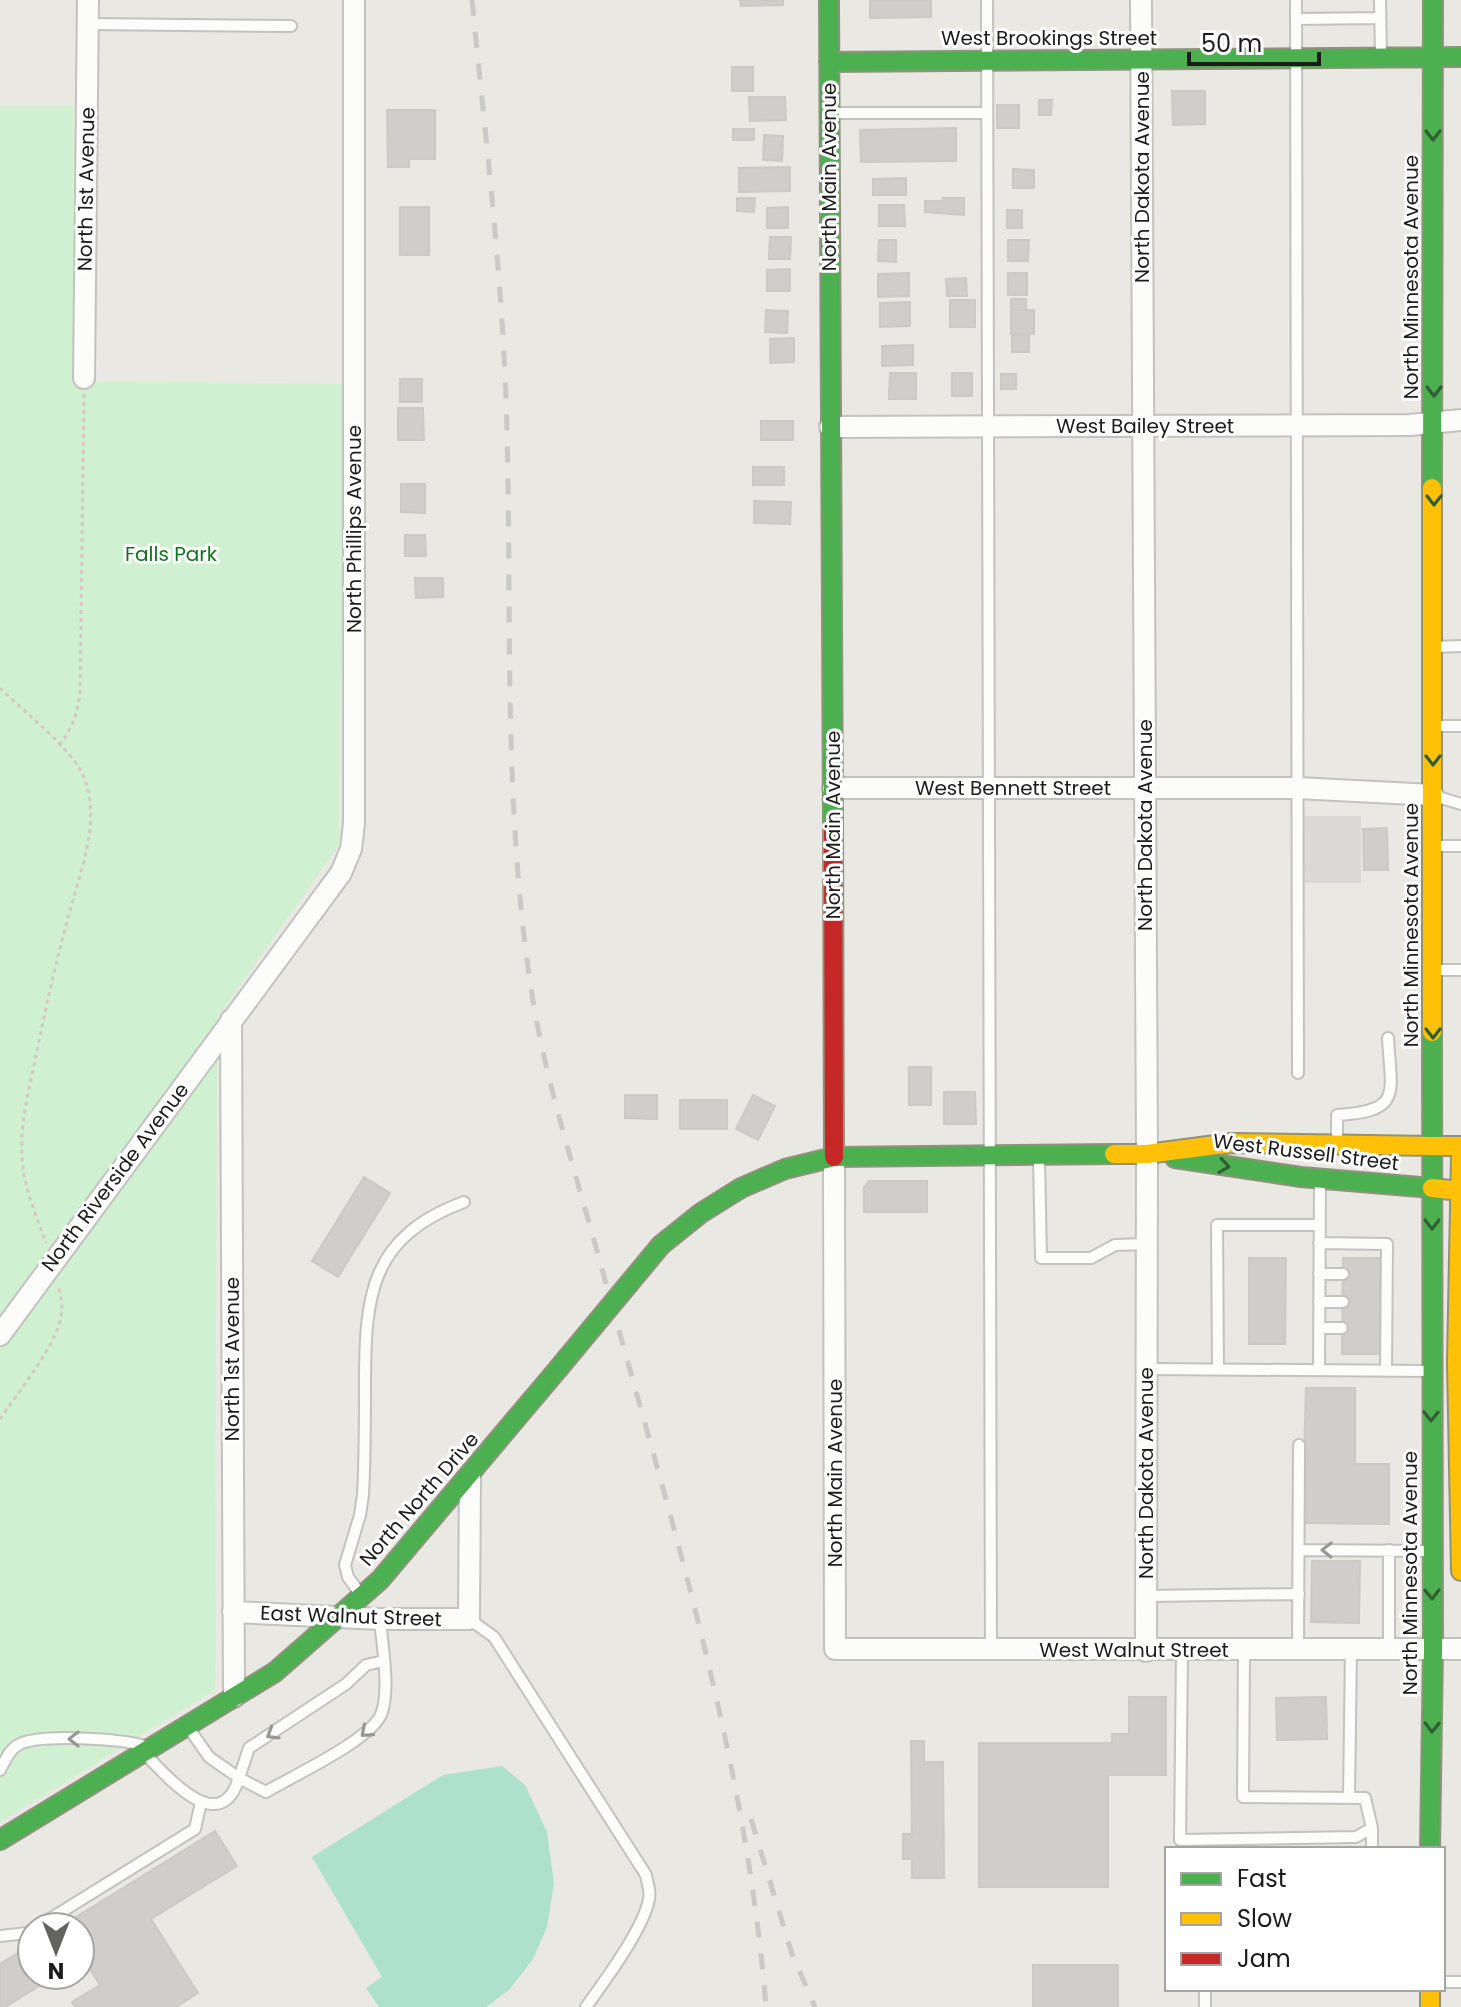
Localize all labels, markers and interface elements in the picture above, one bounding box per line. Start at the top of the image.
scale bar [1189,16,1319,66]
street label: West Brookings Street [941,24,1157,52]
text: 50 m [1201,27,1262,60]
street label: North Dakota Avenue [1128,71,1156,283]
street label: North Main Avenue [815,83,843,271]
street label: North 1st Avenue [71,107,101,271]
one-way arrow [1424,129,1441,142]
street label: North Minnesota Avenue [1397,155,1425,399]
one-way arrow [1425,385,1443,398]
street label: West Bailey Street [1056,412,1234,440]
street label: North Phillips Avenue [340,425,368,633]
one-way arrow [1425,494,1443,507]
park label: Falls Park [125,540,218,568]
street label: North Dakota Avenue [1131,719,1159,931]
street label: North Main Avenue [819,731,847,919]
one-way arrow [1424,754,1442,767]
street label: West Bennett Street [915,774,1111,802]
street label: North Minnesota Avenue [1397,803,1425,1047]
one-way arrow [1424,1027,1442,1040]
street label: North Riverside Avenue [35,1077,195,1277]
street label: West Russell Street [1212,1127,1400,1177]
one-way arrow [1217,1157,1231,1174]
one-way arrow [1423,1218,1441,1231]
street label: North 1st Avenue [218,1277,246,1441]
street label: North Dakota Avenue [1132,1367,1160,1579]
street label: North Main Avenue [821,1379,849,1567]
one-way arrow [1423,1410,1440,1423]
street label: North North Drive [353,1426,485,1572]
street label: North Minnesota Avenue [1396,1451,1424,1695]
one-way arrow [1320,1541,1333,1559]
one-way arrow [1423,1588,1440,1601]
street label: East Walnut Street [260,1599,442,1633]
street label: West Walnut Street [1039,1636,1229,1664]
one-way arrow [1423,1721,1441,1734]
one-way arrow [360,1722,375,1737]
one-way arrow [267,1724,281,1739]
one-way arrow [67,1730,80,1748]
legend [1165,1847,1445,1991]
text: Fast [1237,1862,1287,1895]
text: Slow [1237,1902,1292,1935]
north arrow [16,1911,96,1991]
text: Jam [1237,1942,1291,1975]
text: N [48,1955,64,1986]

